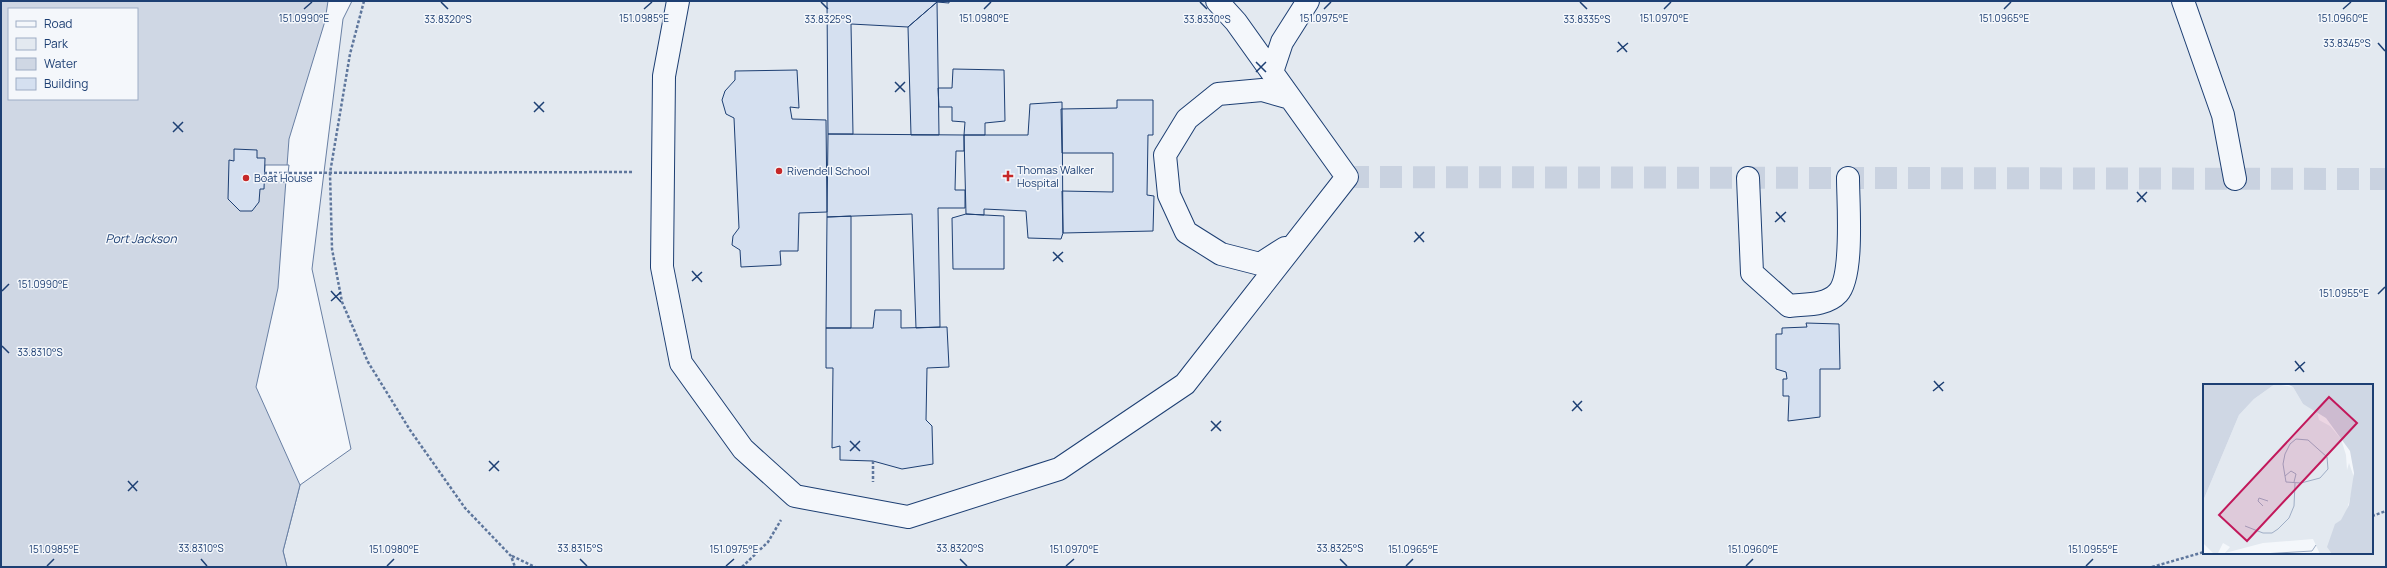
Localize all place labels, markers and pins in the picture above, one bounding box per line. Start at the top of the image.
place label: Thomas Walker Hospital [1017,162,1094,190]
place label: Rivendell School [787,163,870,178]
marker: Rivendell School [774,166,784,176]
place label: Boat House [254,170,313,185]
marker: Thomas Walker Hospital [1002,170,1014,182]
marker: Boat House [241,173,251,183]

